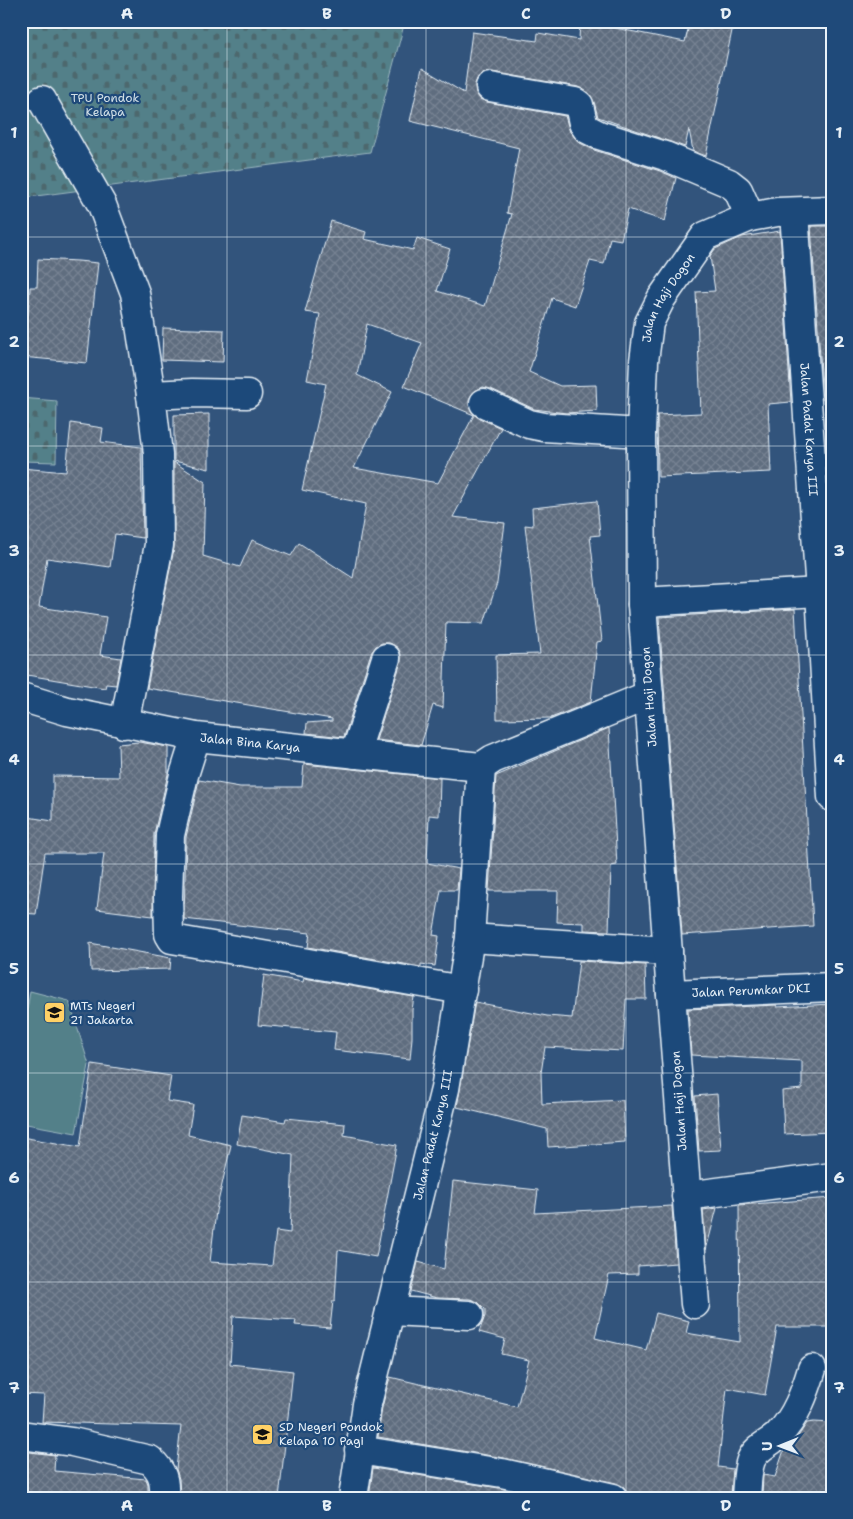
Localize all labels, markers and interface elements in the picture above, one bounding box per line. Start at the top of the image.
text: A [121,3,133,24]
text: B [322,3,332,24]
text: C [521,3,531,24]
text: D [720,3,732,24]
park label: TPU Pondok Kelapa [71,90,139,120]
text: 1 [10,122,18,143]
text: 1 [835,122,843,143]
street label: Jalan Haji Dogon [638,250,699,344]
text: 2 [8,331,20,352]
text: 2 [833,331,845,352]
street label: Jalan Padat Karya III [796,362,821,497]
text: 3 [8,540,20,561]
text: 3 [833,540,845,561]
street label: Jalan Haji Dogon [638,646,660,748]
street label: Jalan Bina Karya [199,729,301,756]
text: 4 [8,749,20,770]
text: 4 [833,749,845,770]
text: 5 [9,958,19,979]
text: 5 [834,958,844,979]
street label: Jalan Perumkar DKI [691,980,811,1001]
place label: MTs Negeri 21 Jakarta [70,998,135,1028]
school or university icon: MTs Negeri 21 Jakarta [42,1001,66,1025]
street label: Jalan Haji Dogon [668,1050,690,1152]
street label: Jalan Padat Karya III [410,1068,456,1202]
text: 6 [8,1167,20,1188]
text: 6 [833,1167,845,1188]
text: 7 [8,1377,20,1398]
text: 7 [833,1377,845,1398]
place label: SD Negeri Pondok Kelapa 10 Pagi [279,1419,383,1449]
school or university icon: SD Negeri Pondok Kelapa 10 Pagi [251,1422,275,1446]
north arrow [756,1422,806,1472]
text: U [758,1441,776,1451]
text: A [121,1495,133,1516]
text: B [322,1495,332,1516]
text: C [521,1495,531,1516]
text: D [720,1495,732,1516]

